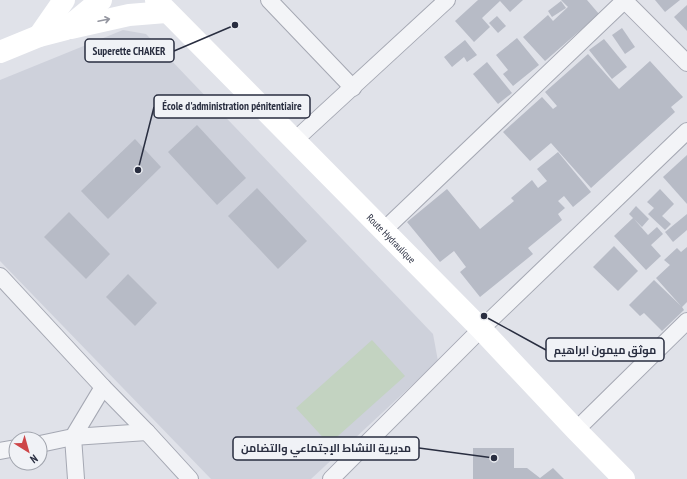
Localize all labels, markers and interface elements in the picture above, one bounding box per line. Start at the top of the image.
one-way arrow [97,16,110,24]
callout: Superette CHAKER [85,39,174,62]
text: Superette CHAKER [93,44,166,58]
callout: École d'administration pénitentiaire [154,95,310,118]
text: École d'administration pénitentiaire [162,99,302,113]
street label: Route Hydraulique [364,211,419,266]
callout: موثق ميمون ابراهيم [546,338,664,361]
text: موثق ميمون ابراهيم [554,343,656,358]
north arrow [8,431,48,471]
callout: مديرية النشاط الإجتماعي والتضامن [233,437,419,460]
text: مديرية النشاط الإجتماعي والتضامن [241,441,411,458]
text: N [27,452,41,466]

